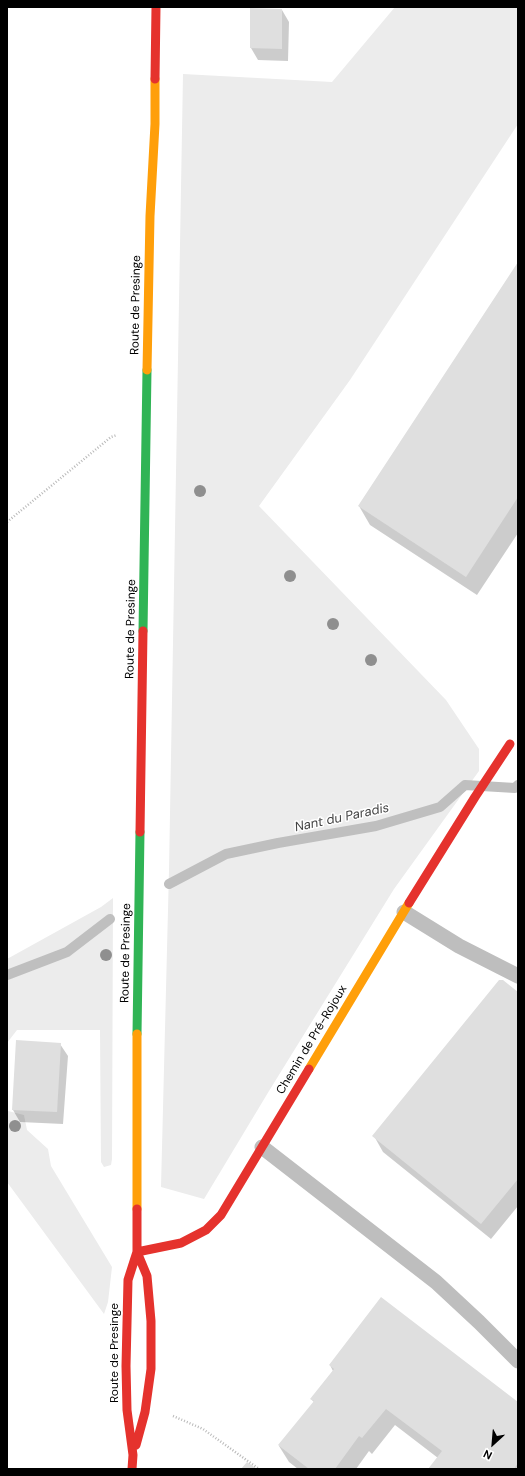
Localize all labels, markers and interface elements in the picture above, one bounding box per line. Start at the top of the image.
street label: Route de Presinge [128,255,144,355]
street label: Route de Presinge [123,579,139,679]
water label: Nant du Paradis [293,800,391,836]
street label: Route de Presinge [118,903,134,1003]
street label: Chemin de Pré-Rojoux [274,983,350,1097]
street label: Route de Presinge [108,1303,122,1403]
north arrow [473,1424,513,1464]
text: N [481,1447,494,1463]

